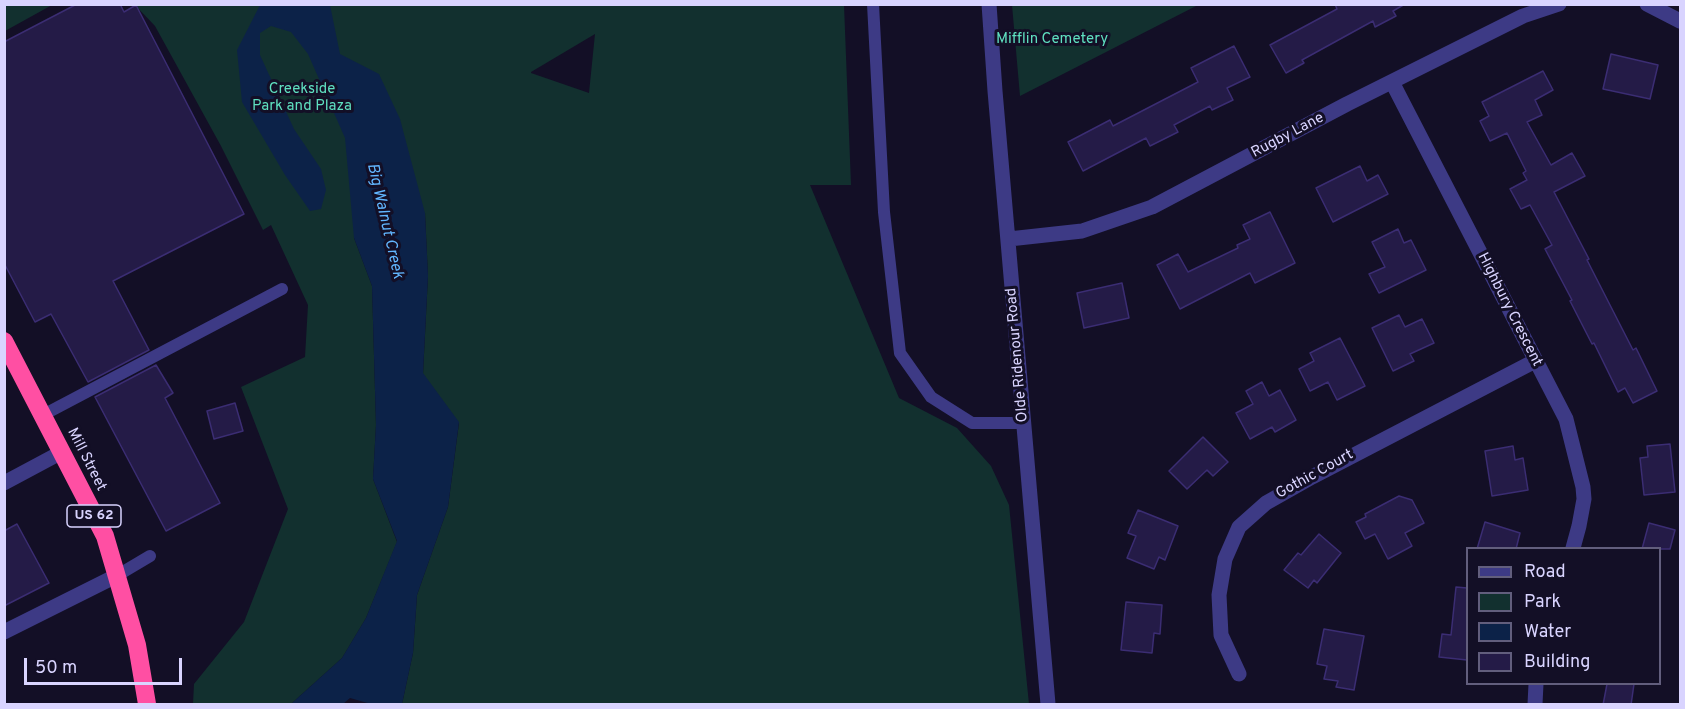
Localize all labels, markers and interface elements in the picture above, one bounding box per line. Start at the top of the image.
park label: Mifflin Cemetery [996,31,1108,49]
park label: Creekside Park and Plaza [252,81,352,116]
street label: Rugby Lane [1249,109,1327,163]
water label: Big Walnut Creek [361,161,407,281]
street label: Highbury Crescent [1473,250,1545,370]
street label: Olde Ridenour Road [1003,287,1033,423]
street label: Mill Street [62,425,110,495]
street label: Gothic Court [1273,446,1357,504]
road number: US 62 [67,505,121,527]
legend [1466,547,1661,685]
text: Road [1524,561,1566,584]
text: Park [1524,591,1561,614]
text: Water [1524,621,1571,644]
scale bar [27,646,184,684]
text: Building [1524,651,1590,674]
text: 50 m [35,657,77,680]

